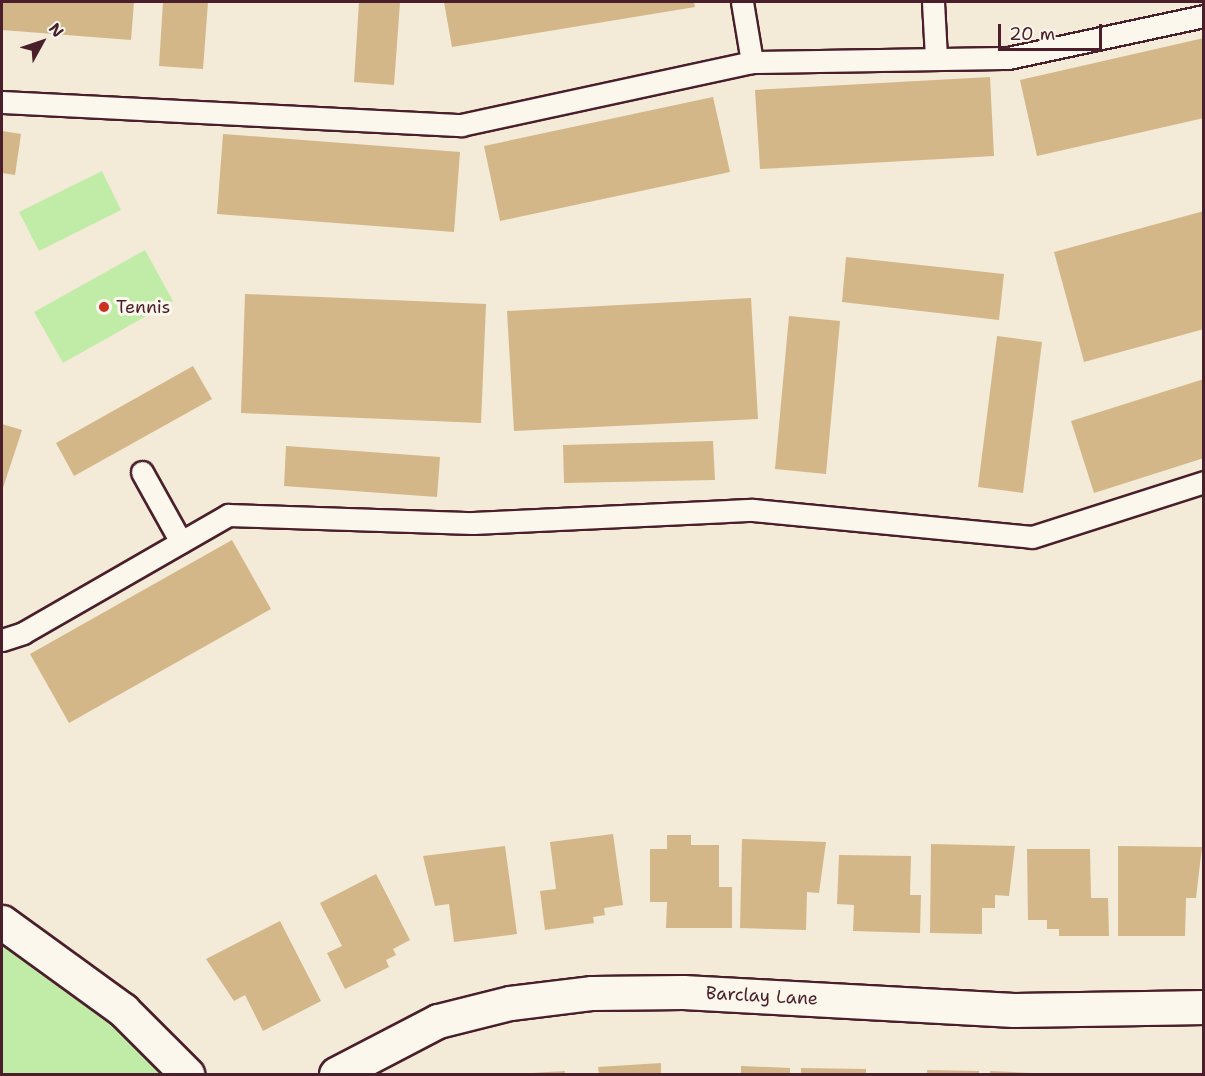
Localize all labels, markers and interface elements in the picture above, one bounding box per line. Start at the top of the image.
north arrow [12,12,72,72]
scale bar [1001,12,1104,50]
text: N [44,18,68,42]
text: 20 m [1009,22,1055,46]
place label: Tennis [116,296,170,318]
marker: Tennis [97,300,111,314]
street label: Barclay Lane [705,982,819,1010]

